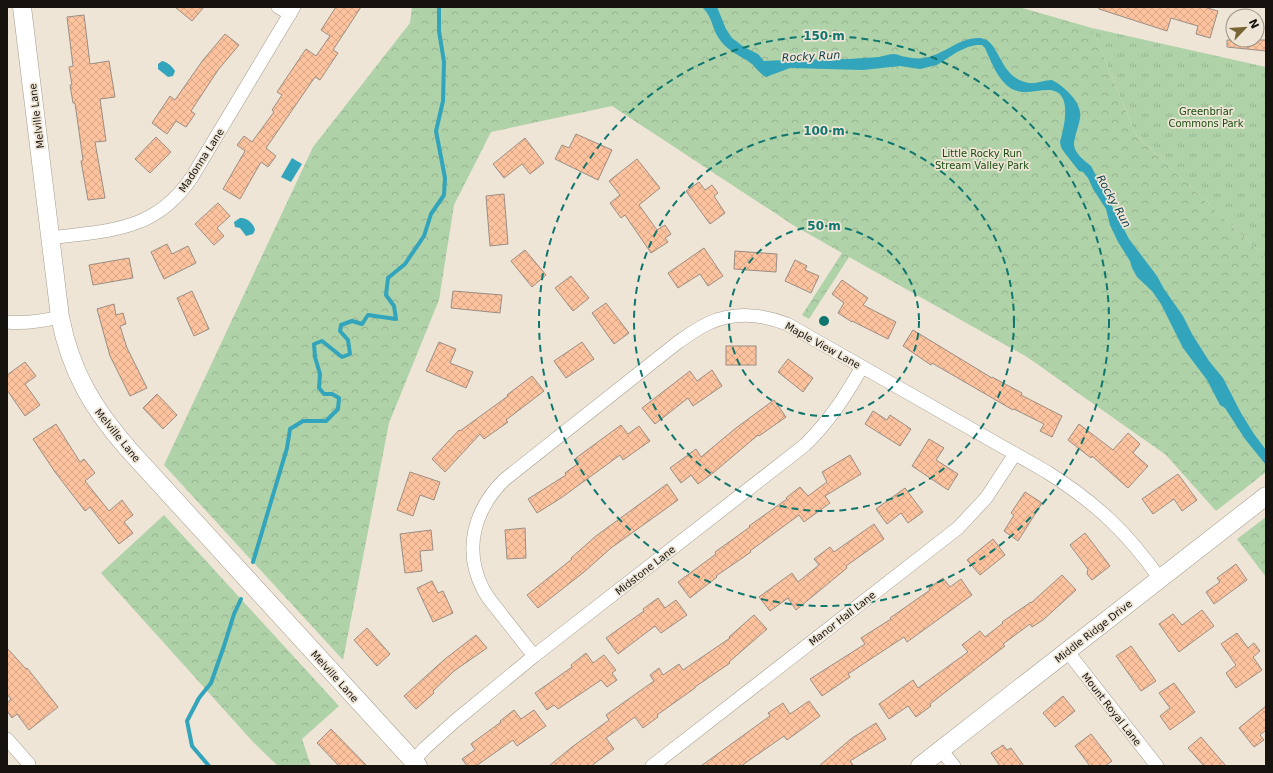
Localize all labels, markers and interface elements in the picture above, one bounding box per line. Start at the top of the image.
north arrow [1225,8,1265,48]
text: N [1246,17,1261,31]
text: 150 m [803,29,845,43]
water label: Rocky Run [782,48,841,65]
street label: Melville Lane [27,83,46,149]
park label: Greenbriar Commons Park [1168,106,1244,129]
text: 100 m [803,124,845,138]
street label: Madonna Lane [177,126,226,194]
park label: Little Rocky Run Stream Valley Park [935,148,1029,171]
water label: Rocky Run [1094,173,1133,230]
text: 50 m [807,219,841,233]
centre of rings [817,314,831,328]
street label: Maple View Lane [783,320,862,371]
street label: Melville Lane [93,406,142,464]
street label: Midstone Lane [613,544,677,597]
street label: Manor Hall Lane [807,589,878,648]
street label: Middle Ridge Drive [1053,598,1134,665]
street label: Melville Lane [309,648,361,704]
street label: Mount Royal Lane [1080,671,1143,748]

